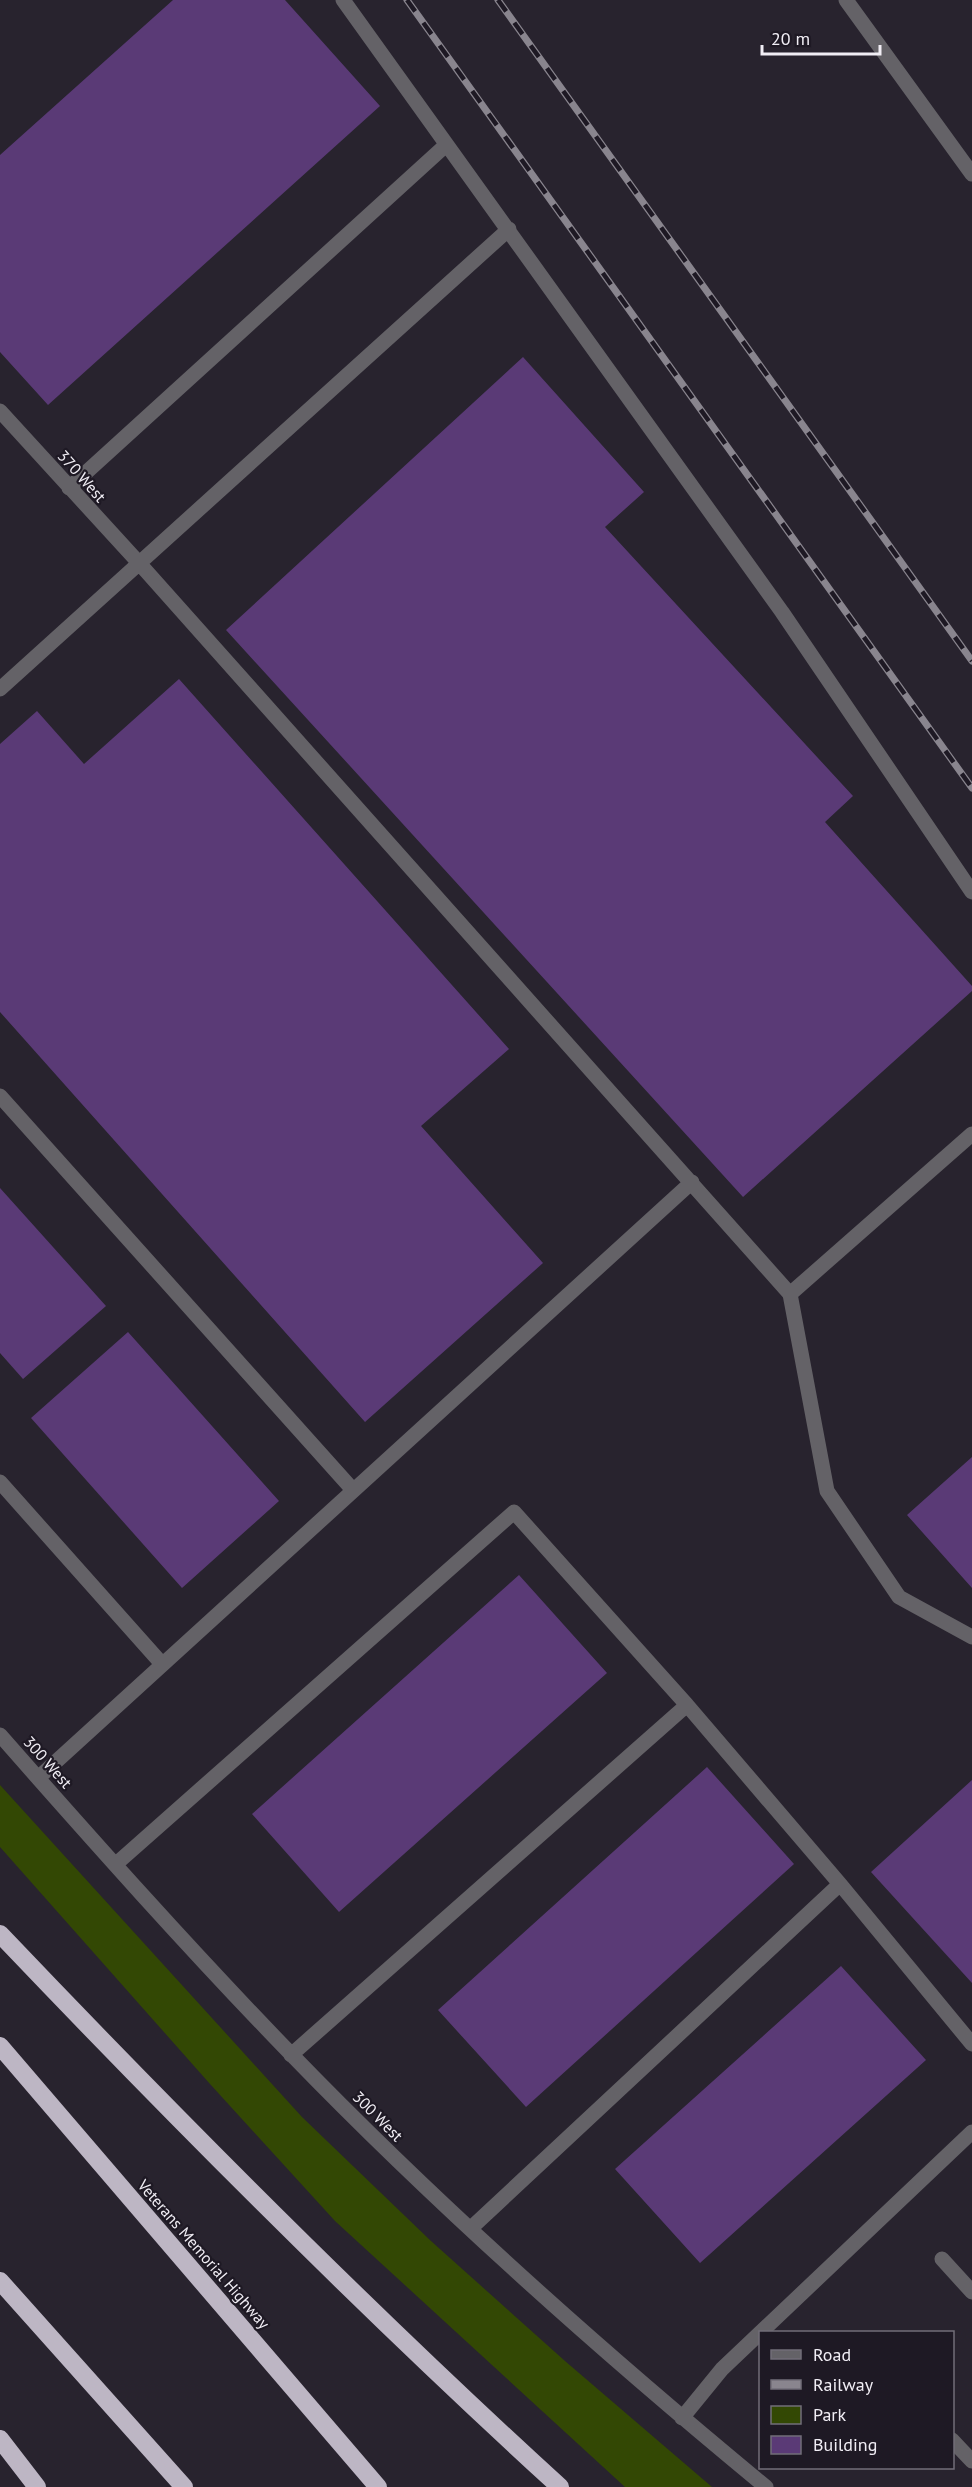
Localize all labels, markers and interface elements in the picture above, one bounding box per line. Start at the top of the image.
scale bar [762,18,880,56]
text: 20 m [771,27,810,50]
street label: 370 West [53,446,111,507]
street label: 300 West [19,1732,77,1793]
street label: 300 West [349,2087,408,2146]
street label: Veterans Memorial Highway [133,2174,275,2333]
legend [759,2331,954,2469]
text: Road [813,2343,851,2366]
text: Railway [813,2373,874,2396]
text: Park [813,2403,846,2426]
text: Building [813,2433,877,2456]

